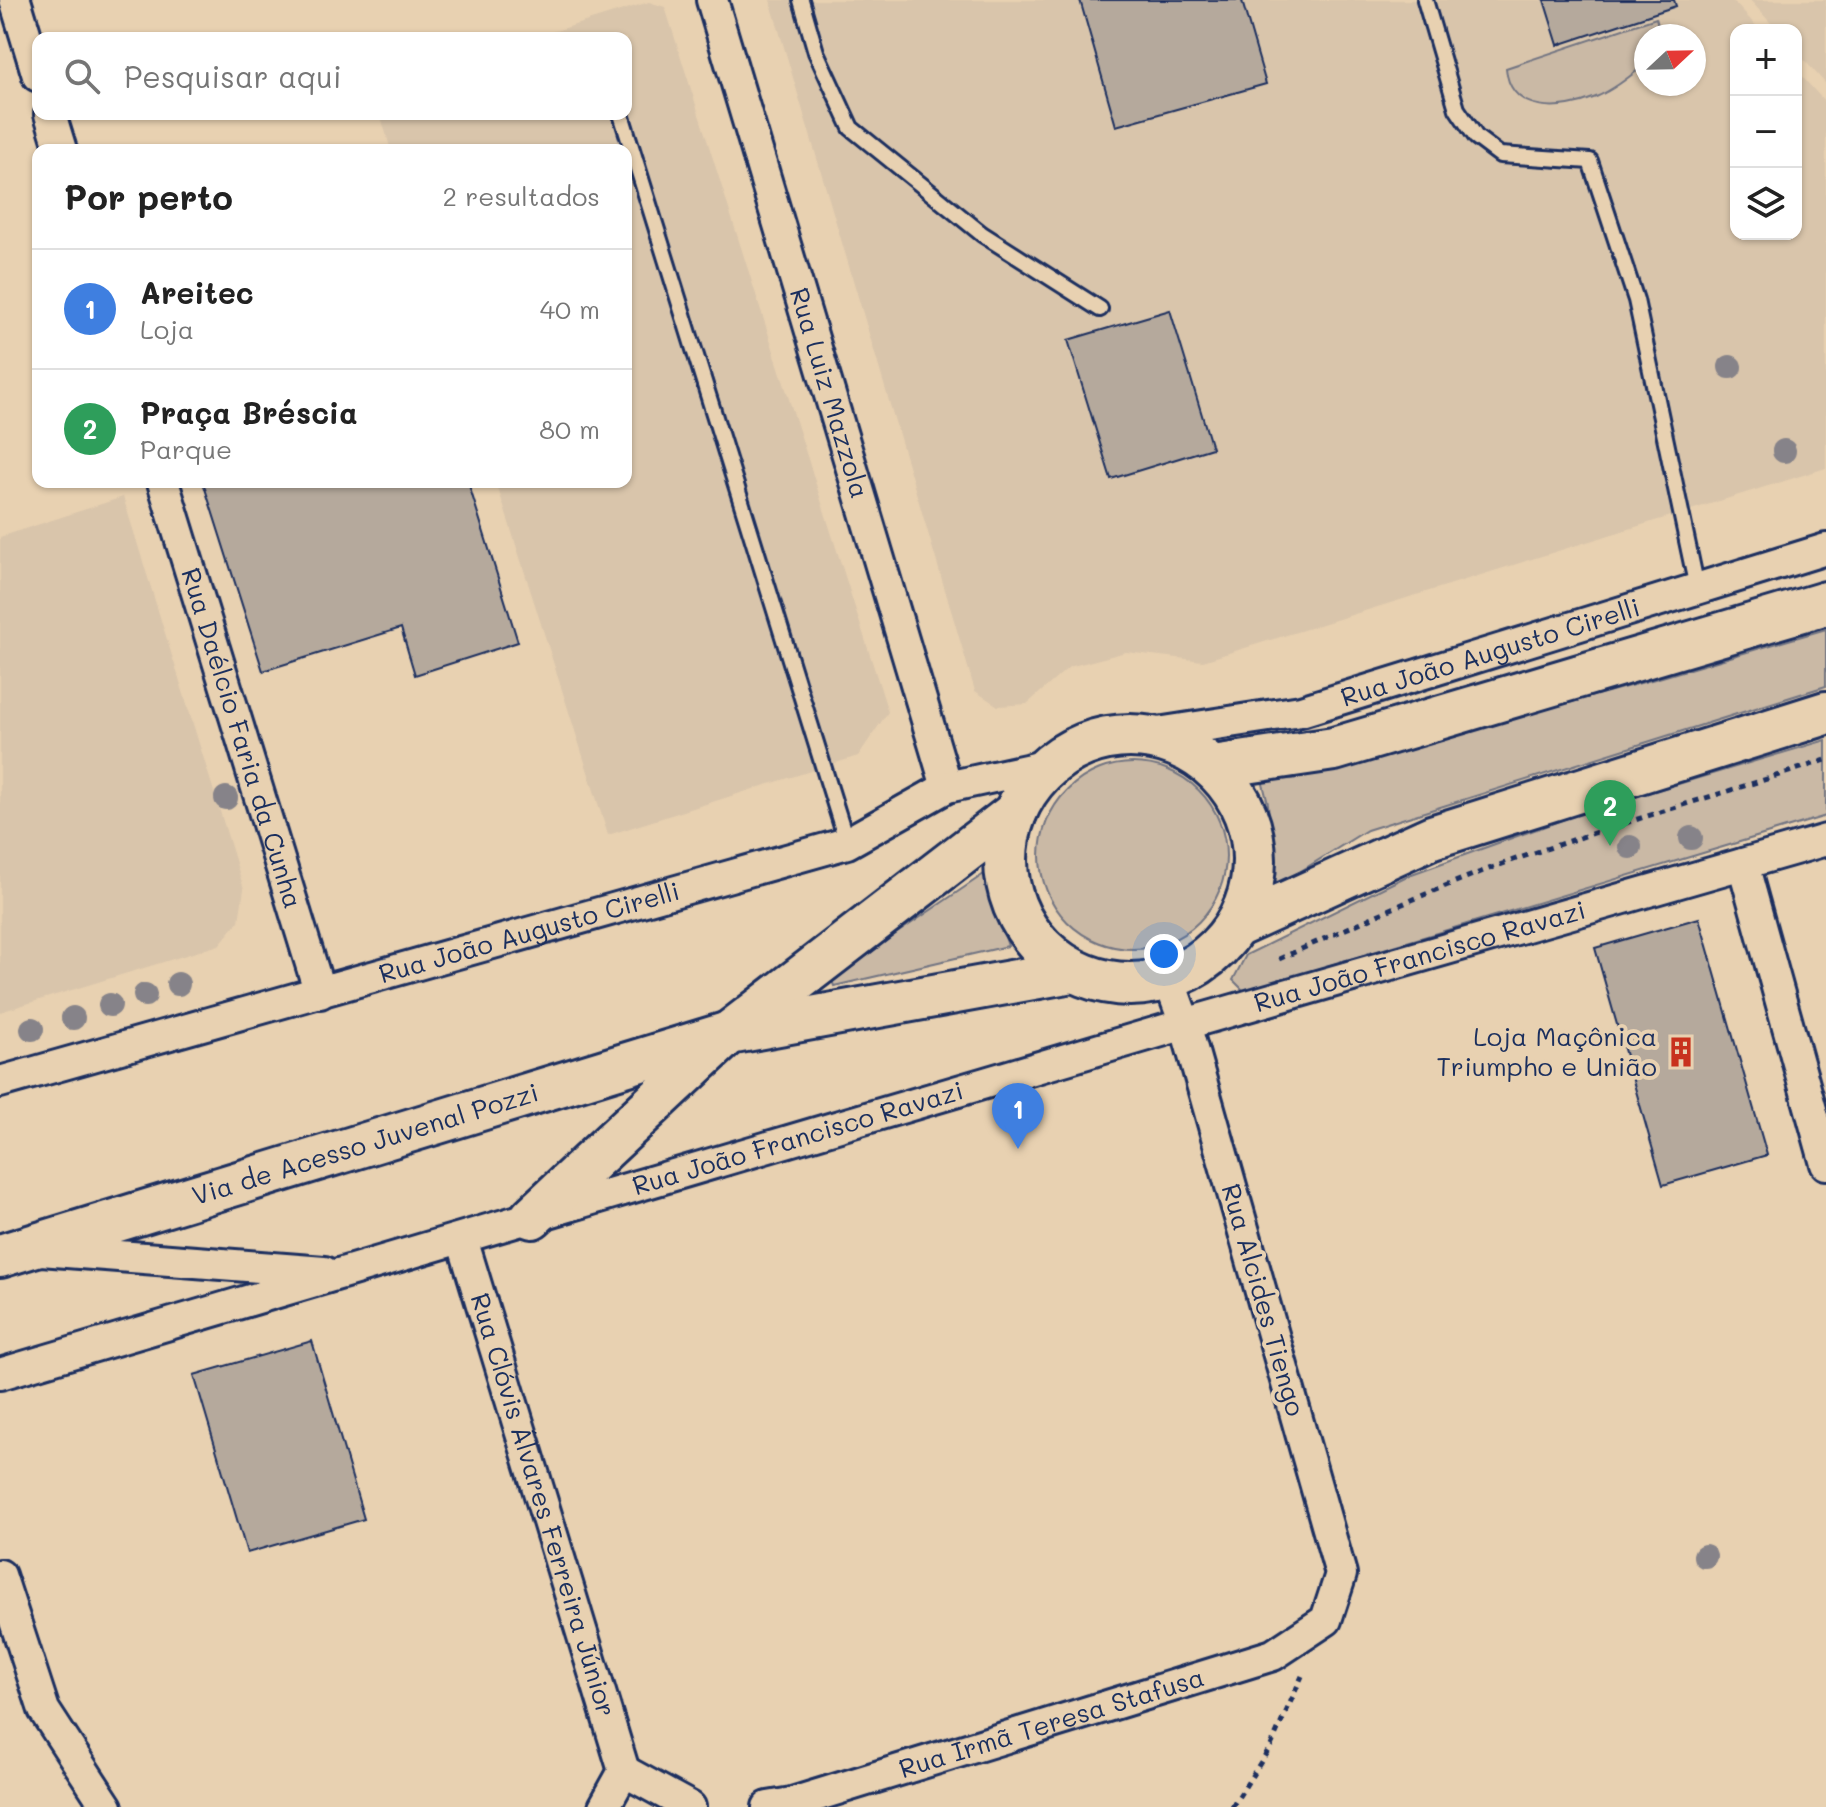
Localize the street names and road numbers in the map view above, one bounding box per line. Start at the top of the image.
street label: Rua Luiz Mazzola [783,283,878,502]
street label: Rua Daélcio Faria da Cunha [174,563,311,912]
street label: Rua João Augusto Cirelli [1336,589,1644,714]
street label: Rua João Augusto Cirelli [375,873,683,990]
street label: Rua João Francisco Ravazi [1250,892,1589,1019]
street label: Rua João Francisco Ravazi [628,1072,967,1202]
street label: Via de Acesso Juvenal Pozzi [188,1074,542,1212]
street label: Rua Alcides Tiengo [1215,1180,1313,1420]
street label: Rua Clóvis Álvares Ferreira Júnior [463,1289,624,1721]
street label: Rua Irmã Teresa Stafusa [895,1659,1208,1785]

